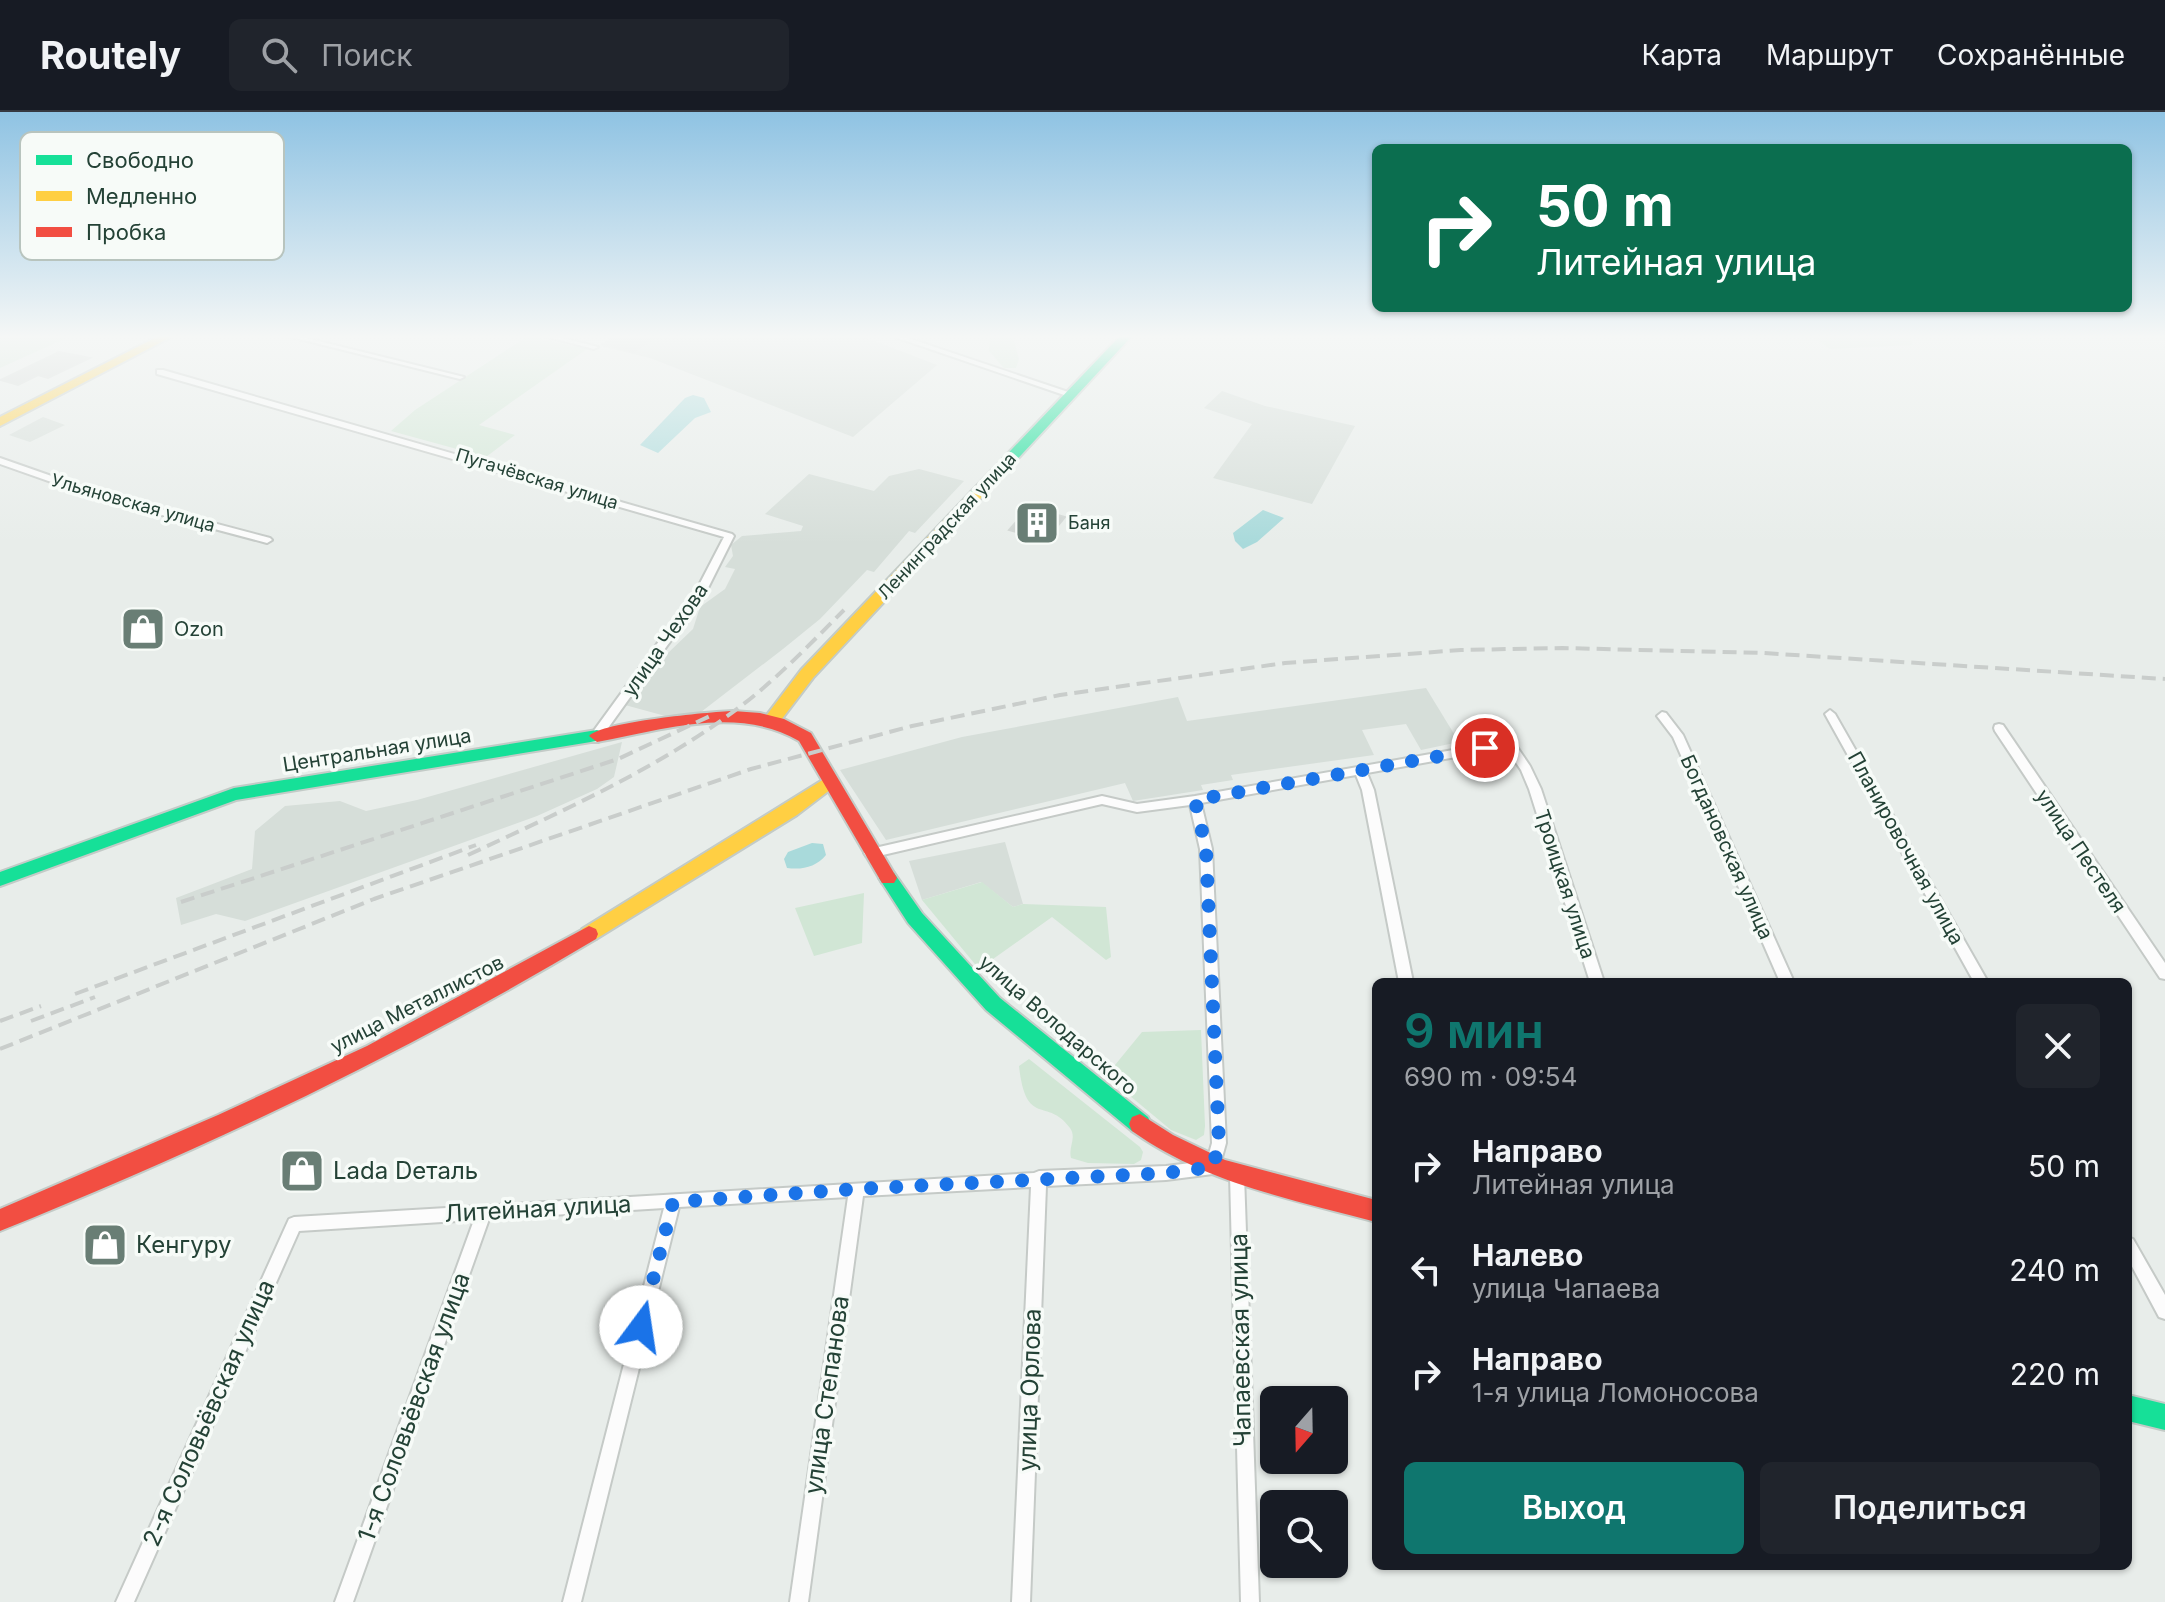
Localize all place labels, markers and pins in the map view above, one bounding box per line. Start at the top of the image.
building icon: Баня [1013,499,1061,547]
place label: Баня [1068,512,1110,533]
shop icon: Ozon [119,605,167,653]
place label: Ozon [174,617,224,641]
pin [1451,714,1519,782]
shop icon: Lada Dеталь [278,1147,326,1195]
place label: Lada Dеталь [333,1156,478,1185]
shop icon: Кенгуру [81,1221,129,1269]
place label: Кенгуру [136,1230,231,1259]

